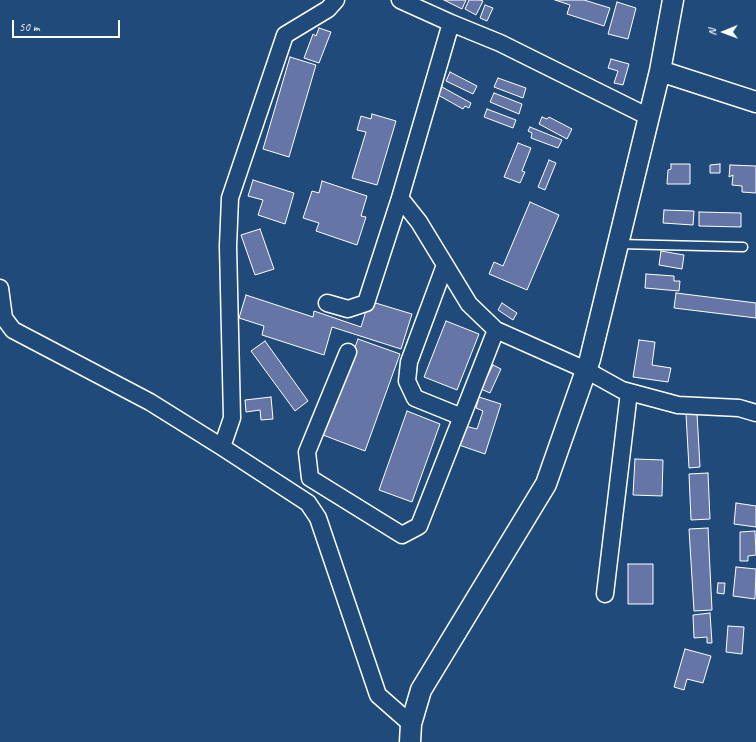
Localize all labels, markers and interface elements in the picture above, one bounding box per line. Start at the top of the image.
scale bar [14,12,122,38]
north arrow [704,12,744,52]
text: 50 m [19,19,39,35]
text: N [705,29,719,36]

